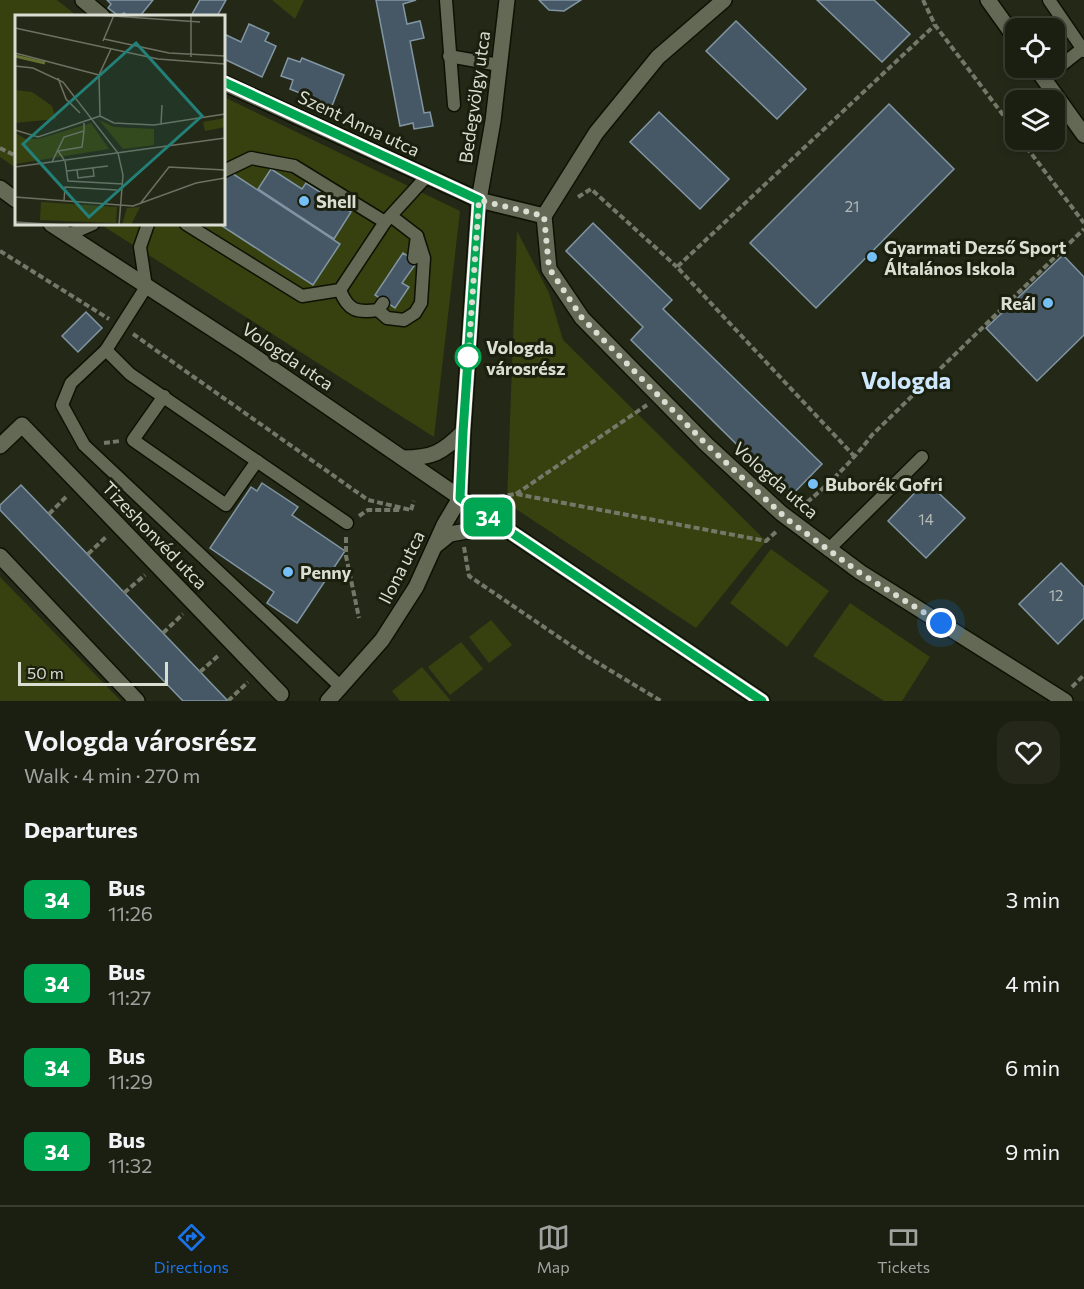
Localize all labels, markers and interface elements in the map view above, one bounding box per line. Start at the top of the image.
inset map [15,15,225,225]
map controls [1005,18,1065,150]
button: locate [1005,18,1065,78]
street label: Bedegvölgy utca [454,30,494,164]
street label: Szent Anna utca [295,85,423,161]
button: layers [1005,90,1065,150]
place label: Shell [316,190,357,212]
marker: Shell [297,194,311,208]
house number: 21 [845,197,859,215]
place label: Gyarmati Dezső Sport Általános Iskola [884,236,1067,279]
marker: Gyarmati Dezső Sport Általános Iskola [865,250,879,264]
place label: Reál [1000,292,1036,314]
marker: Reál [1041,296,1055,310]
street label: Vologda utca [238,317,338,395]
place label: Vologda városrész [486,336,565,379]
marker: Vologda városrész [455,344,481,370]
district label: Vologda [861,365,951,394]
street label: Vologda utca [729,437,823,523]
place label: Buborék Gofri [825,473,943,495]
street label: Tizeshonvéd utca [98,476,212,594]
marker: Buborék Gofri [806,477,820,491]
line badge: 34 [461,498,515,536]
text: 34 [475,505,501,530]
house number: 14 [918,510,934,528]
street label: Ilona utca [373,527,429,607]
place label: Penny [300,561,352,583]
marker: Penny [281,565,295,579]
house number: 12 [1049,586,1063,604]
your location [926,608,956,638]
scale bar [18,659,168,686]
text: 50 m [27,663,64,682]
button: heart [997,721,1060,784]
text: Vologda városrész [24,723,257,757]
text: Walk · 4 min · 270 m [24,763,200,787]
text: Departures [24,816,138,843]
text: Bus [108,874,145,901]
text: 3 min [1006,886,1060,913]
text: 34 [44,887,70,912]
text: 11:26 [108,901,153,925]
text: Bus [108,958,145,985]
text: 4 min [1005,970,1060,997]
text: 34 [44,971,70,996]
text: 11:27 [108,985,151,1009]
text: Bus [108,1042,145,1069]
text: 6 min [1005,1054,1060,1081]
text: 34 [44,1055,70,1080]
text: 11:29 [108,1069,153,1093]
text: Bus [108,1126,145,1153]
text: 9 min [1005,1138,1060,1165]
text: 34 [44,1139,70,1164]
text: 11:32 [108,1153,152,1177]
tab: Directions [154,1221,229,1276]
tab: Map [537,1221,570,1276]
tab: Tickets [877,1221,930,1276]

